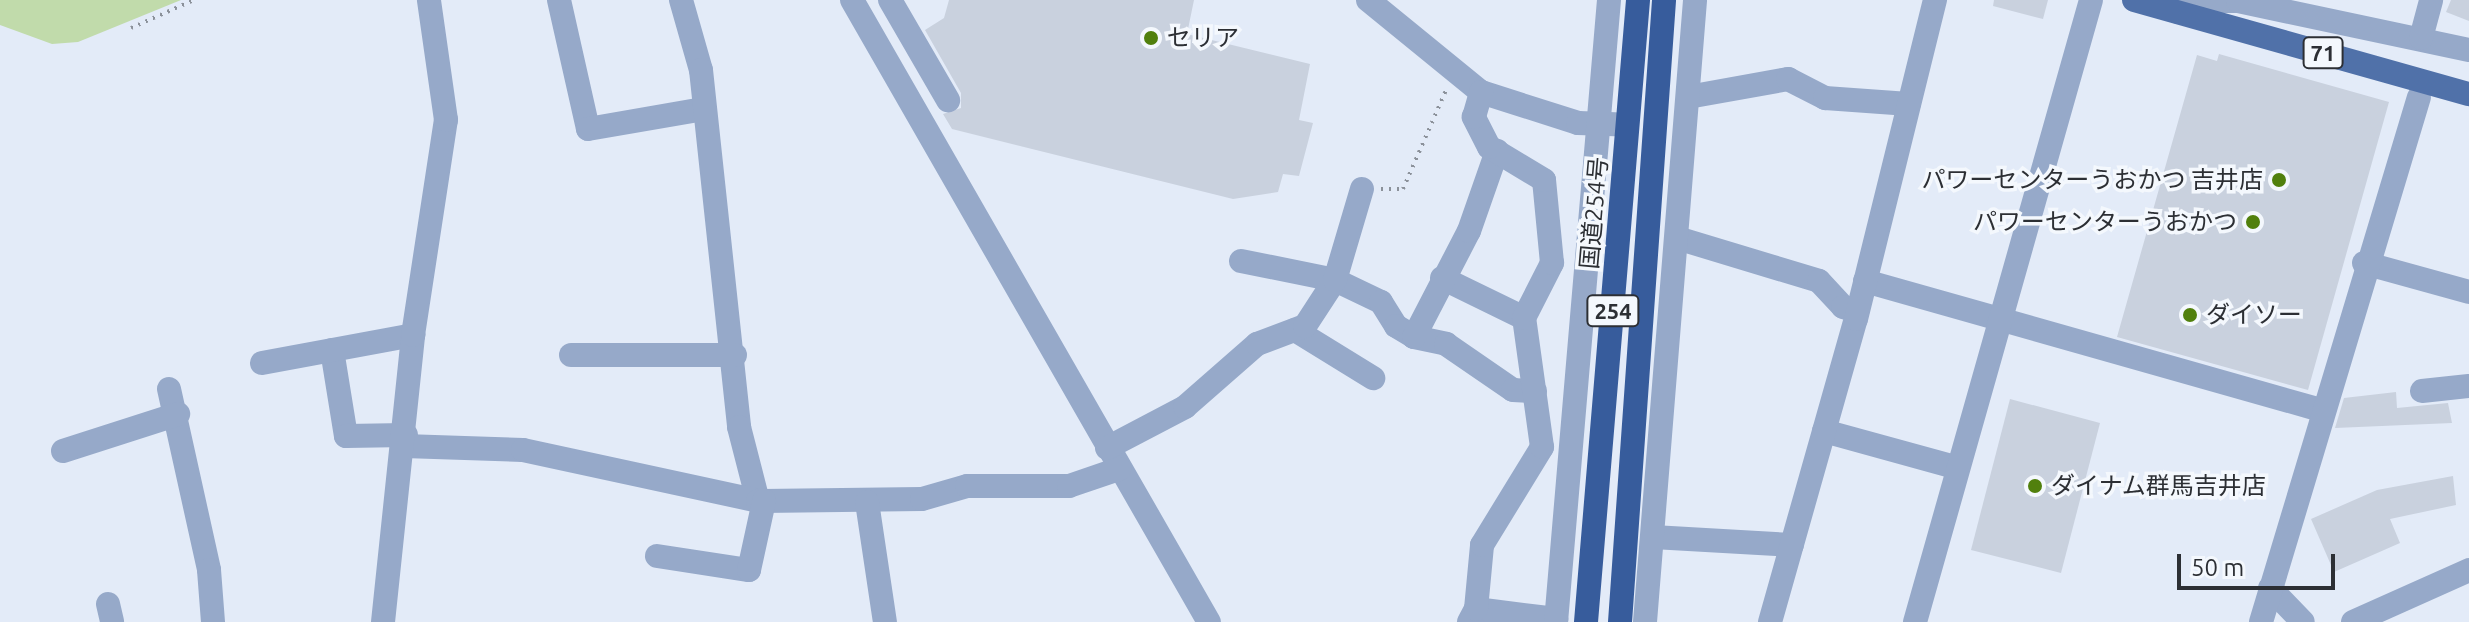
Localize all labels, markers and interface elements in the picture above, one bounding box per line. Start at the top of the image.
place label: セリア [1167,24,1239,52]
marker: セリア [1142,29,1160,47]
road number: 71 [2301,35,2345,71]
street label: 国道254号 [1575,156,1613,270]
place label: パワーセンターうおかつ 吉井店 [1922,166,2263,194]
marker: パワーセンターうおかつ 吉井店 [2270,171,2288,189]
place label: パワーセンターうおかつ [1973,208,2237,236]
marker: パワーセンターうおかつ [2244,213,2262,231]
road number: 254 [1585,293,1641,329]
place label: ダイソー [2206,301,2302,329]
marker: ダイソー [2181,306,2199,324]
place label: ダイナム群馬吉井店 [2051,472,2267,500]
marker: ダイナム群馬吉井店 [2026,477,2044,495]
scale bar [2181,538,2339,588]
text: 50 m [2191,554,2244,581]

